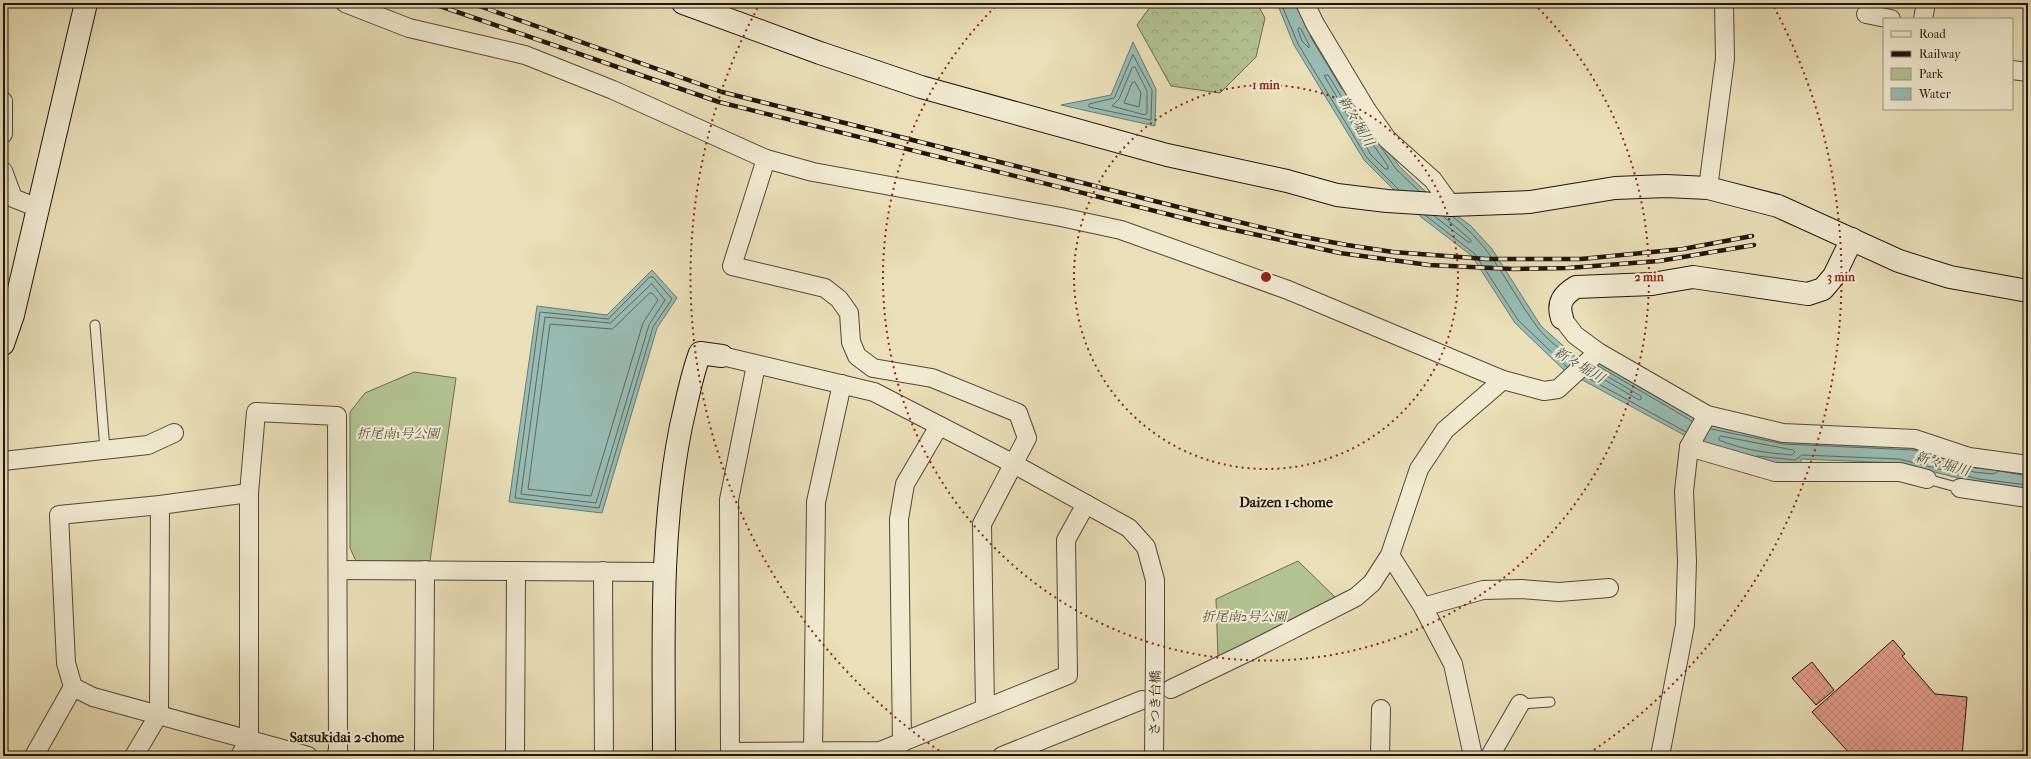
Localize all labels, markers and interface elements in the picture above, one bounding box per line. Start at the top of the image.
legend [1883,18,2013,110]
text: Road [1919,27,1946,41]
text: Railway [1919,47,1961,61]
text: Park [1919,67,1944,81]
text: 1 min [1252,78,1281,92]
text: Water [1918,87,1952,101]
water label: 新々堀川 [1334,93,1379,151]
centre of rings [1259,270,1273,284]
text: 2 min [1634,270,1665,284]
text: 3 min [1827,270,1856,285]
water label: 新々堀川 [1551,343,1609,388]
park label: 折尾南1号公園 [357,426,441,441]
water label: 新々堀川 [1913,448,1973,480]
district label: Daizen 1-chome [1239,494,1333,511]
park label: 折尾南2号公園 [1202,609,1288,624]
street label: さつき台橋 [1147,670,1163,736]
district label: Satsukidai 2-chome [290,729,404,746]

